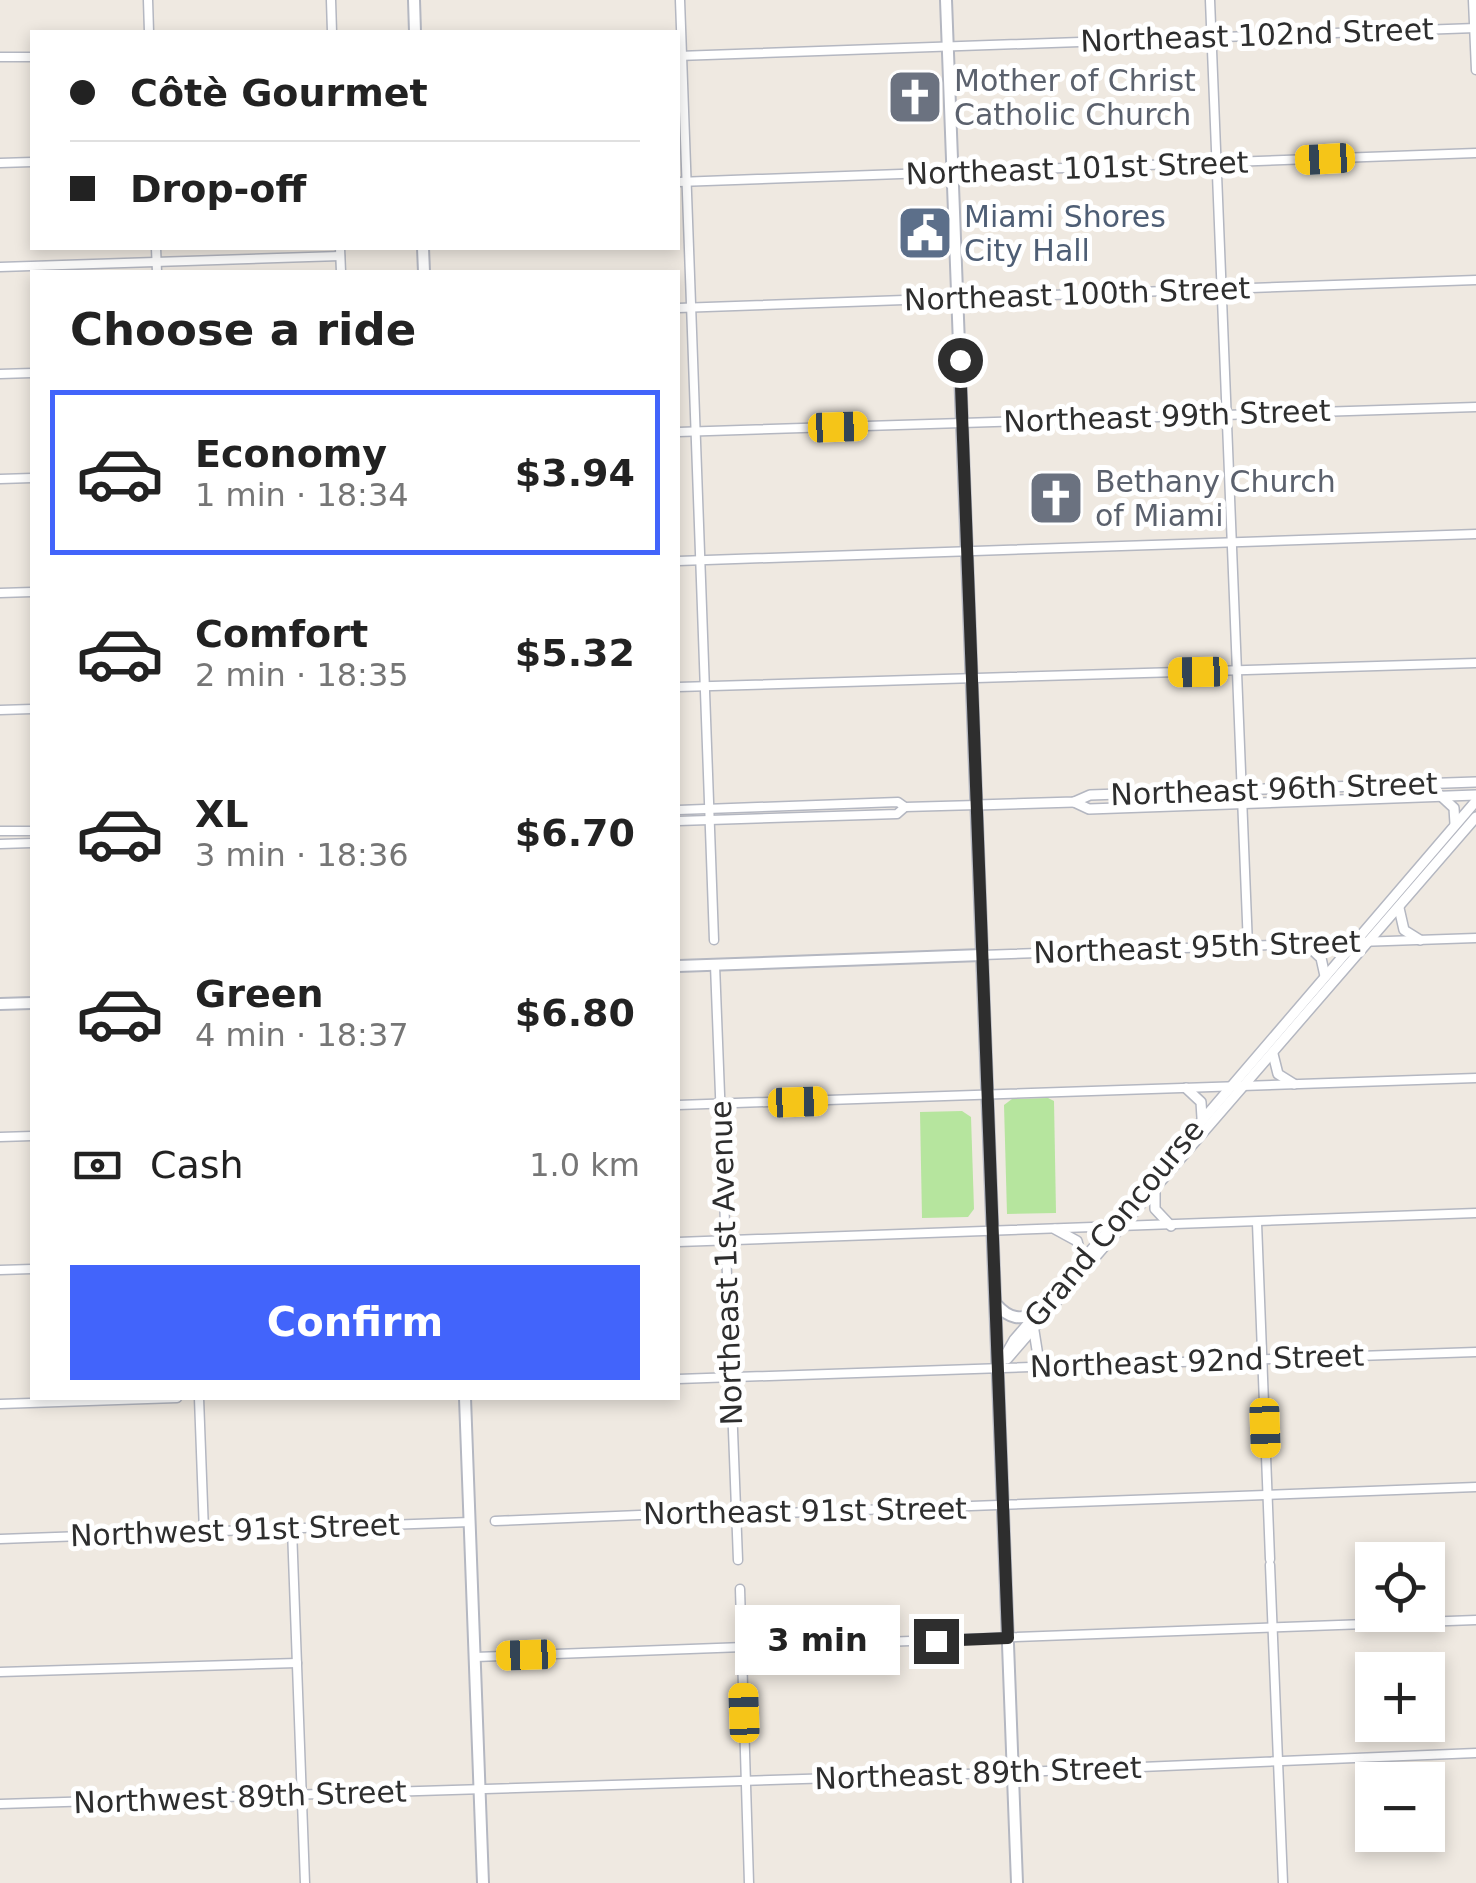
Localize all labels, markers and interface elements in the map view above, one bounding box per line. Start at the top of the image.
street label: Northeast 102nd Street [1080,11,1435,59]
place label: Mother of Christ Catholic Church [954,63,1196,132]
church icon: Mother of Christ Catholic Church [885,67,945,127]
text: Côtè Gourmet [130,71,428,115]
car [1294,142,1356,176]
street label: Northeast 101st Street [905,145,1249,191]
text: Drop-off [130,167,306,211]
place label: Miami Shores City Hall [964,199,1166,268]
public building icon: Miami Shores City Hall [895,203,955,263]
street label: Northeast 100th Street [903,270,1251,318]
text: Choose a ride [70,303,416,356]
route start [938,338,983,383]
street label: Northeast 99th Street [1003,393,1331,439]
car [807,411,869,443]
icon: car [75,428,165,518]
text: Economy [195,432,387,476]
text: $3.94 [515,451,635,495]
place label: Bethany Church of Miami [1095,464,1336,533]
church icon: Bethany Church of Miami [1026,468,1086,528]
text: 1 min · 18:34 [195,476,409,514]
icon: car [75,608,165,698]
text: Comfort [195,612,368,656]
text: $5.32 [515,631,635,675]
text: 2 min · 18:35 [195,656,409,694]
car [1168,656,1228,688]
street label: Northeast 96th Street [1110,766,1438,812]
icon: car [75,788,165,878]
text: XL [195,792,249,836]
text: $6.70 [515,811,635,855]
text: 3 min · 18:36 [195,836,409,874]
street label: Northeast 95th Street [1033,924,1361,970]
icon: car [75,968,165,1058]
text: Green [195,972,324,1016]
text: $6.80 [515,991,635,1035]
text: 4 min · 18:37 [195,1016,409,1054]
car [767,1086,829,1118]
street label: Northeast 1st Avenue [703,1100,749,1426]
street label: Grand Concourse [1017,1112,1211,1334]
icon: cash [70,1138,125,1193]
text: Cash [150,1143,244,1187]
text: 1.0 km [529,1146,640,1184]
button: Confirm [70,1265,640,1380]
street label: Northeast 92nd Street [1029,1338,1365,1384]
car [1249,1397,1281,1459]
street label: Northeast 91st Street [643,1491,967,1531]
street label: Northwest 91st Street [69,1507,401,1553]
map controls [1355,1542,1445,1852]
button: locate [1355,1542,1445,1632]
callout: 3 min [736,1606,901,1676]
route end [914,1619,959,1664]
text: 3 min [767,1621,868,1659]
car [495,1639,557,1671]
button: + [1355,1652,1445,1742]
car [728,1682,760,1744]
street label: Northeast 89th Street [814,1750,1142,1796]
button: − [1355,1762,1445,1852]
street label: Northwest 89th Street [73,1774,407,1820]

